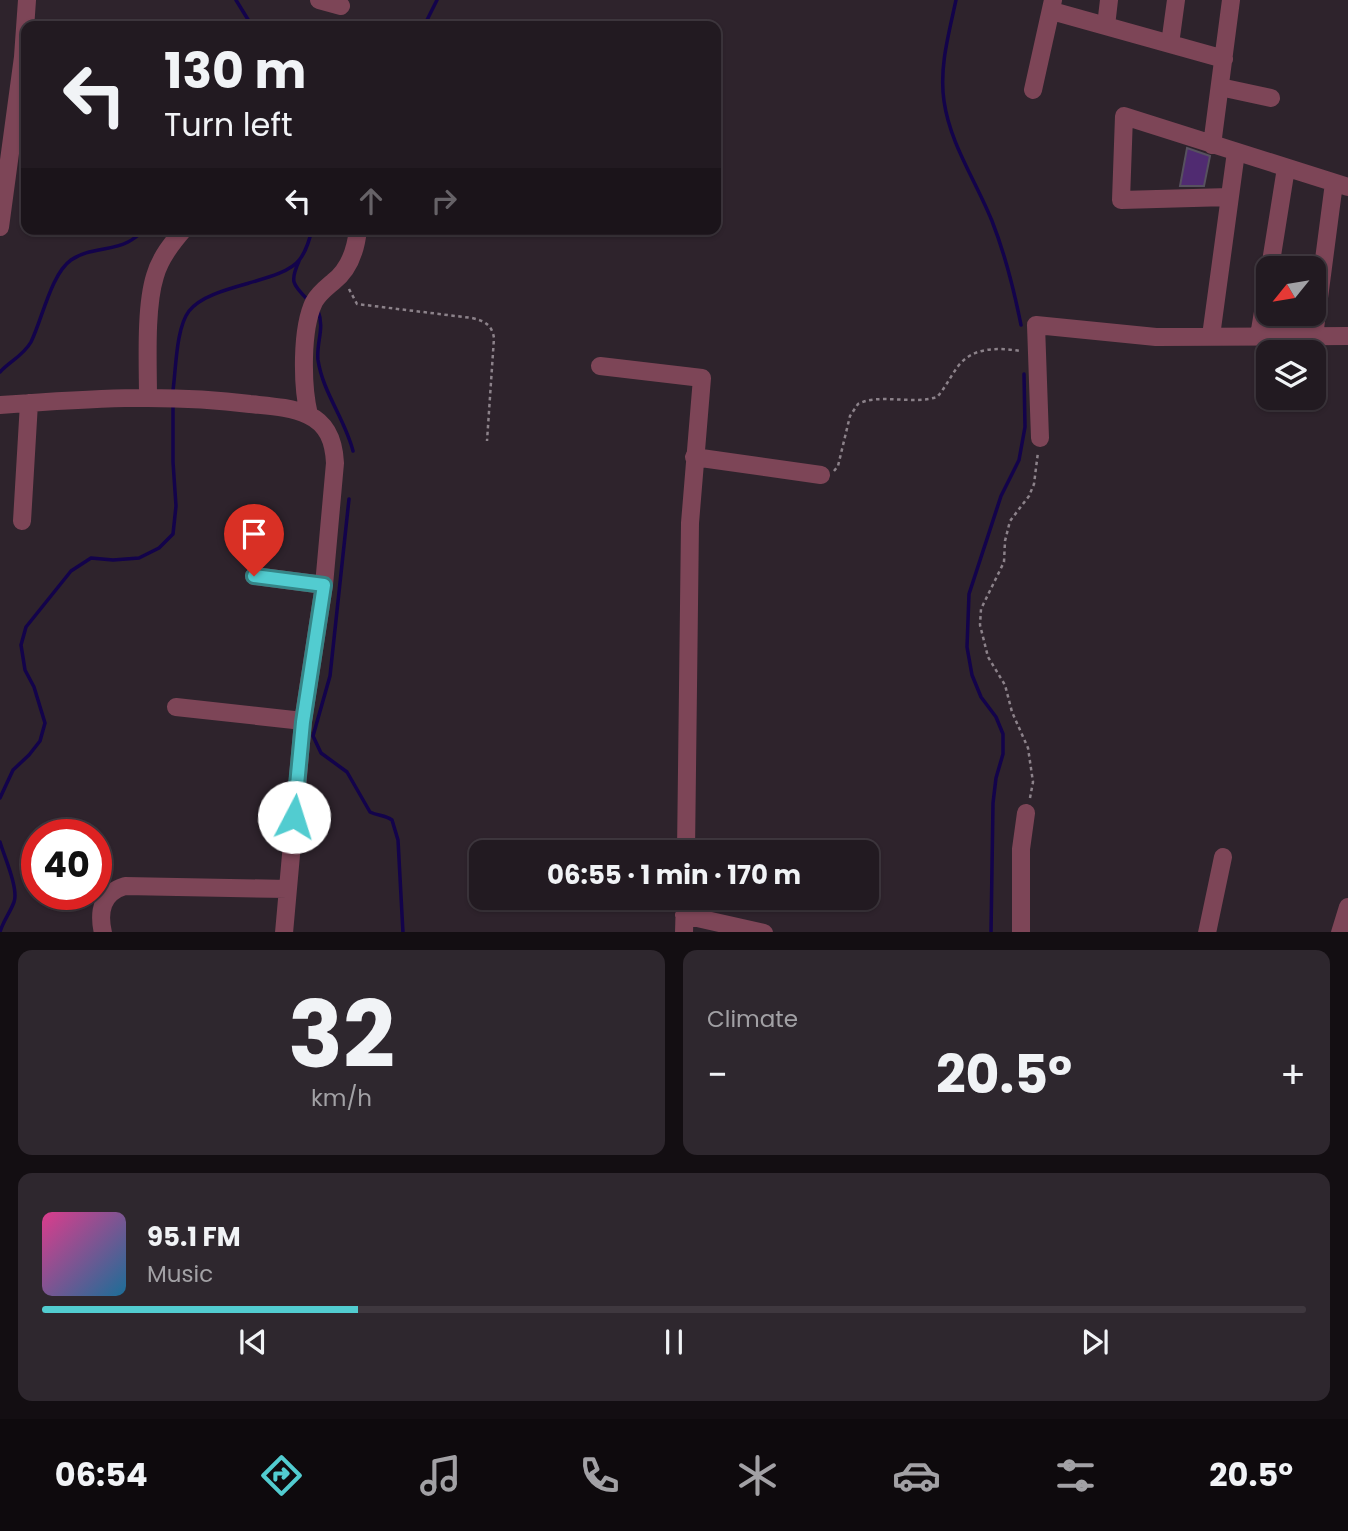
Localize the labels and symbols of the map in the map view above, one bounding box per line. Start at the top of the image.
north arrow [1256,256,1326,326]
pin [224,504,284,576]
position arrow [257,780,331,854]
speed limit sign: 40 [21,819,112,910]

